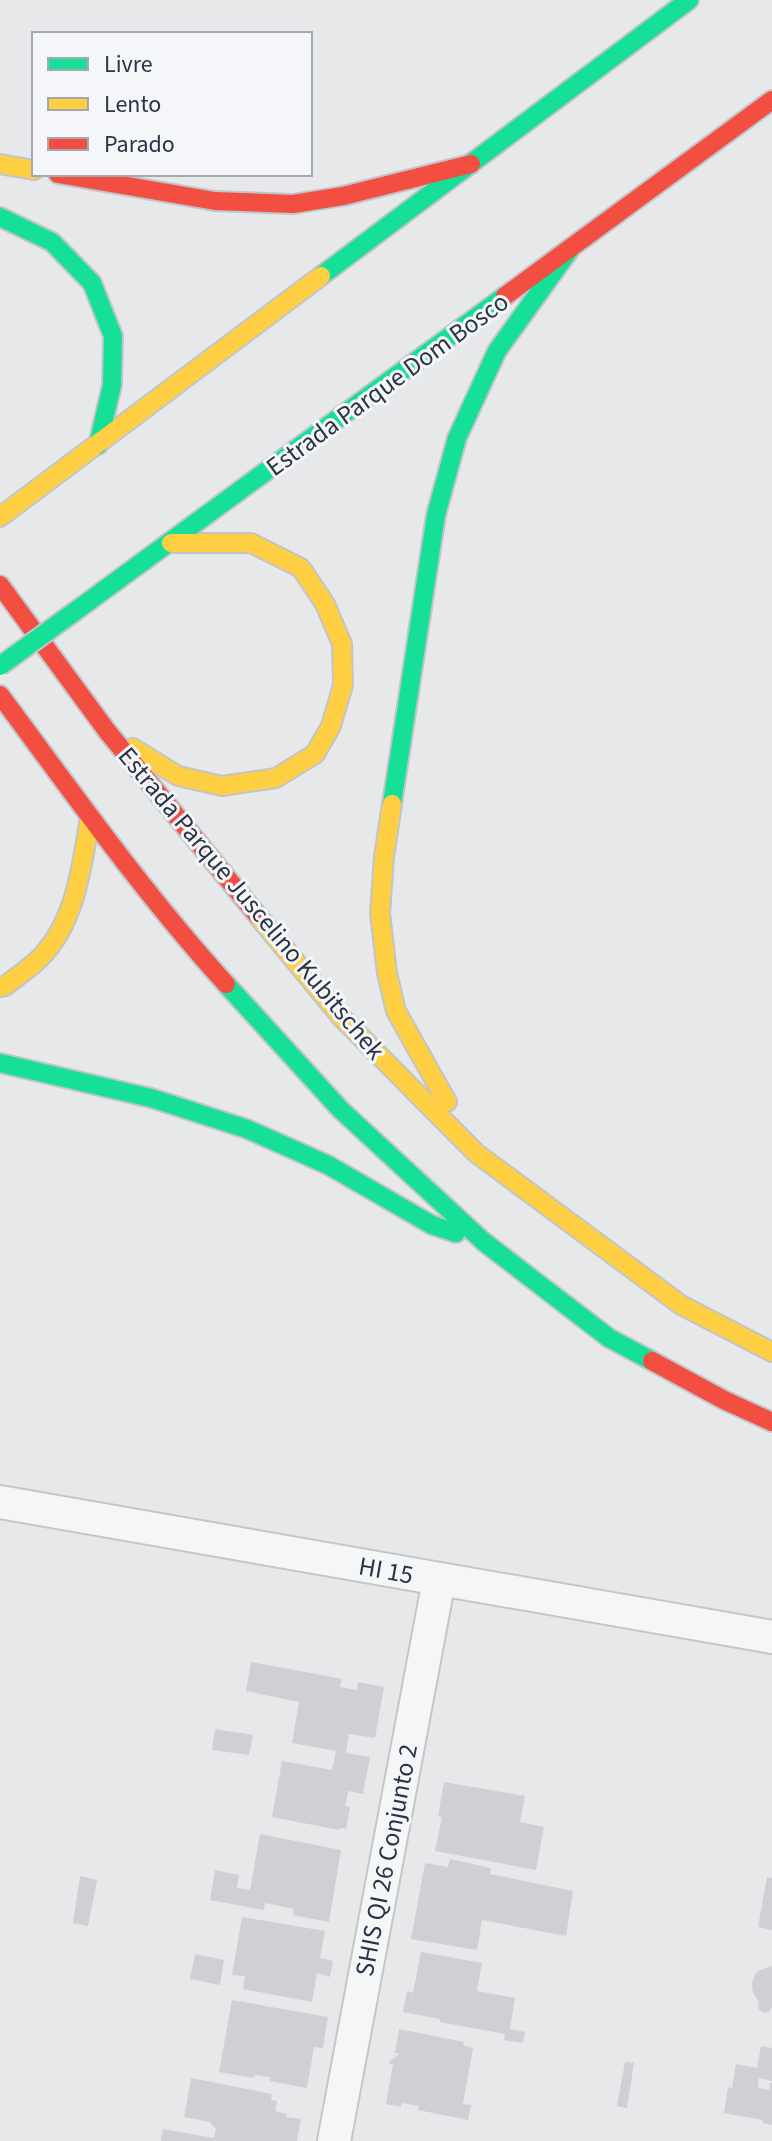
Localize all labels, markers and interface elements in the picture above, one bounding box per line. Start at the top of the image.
legend [32,32,312,176]
text: Livre [104,47,153,82]
text: Lento [104,87,161,122]
text: Parado [104,127,175,162]
street label: Estrada Parque Dom Bosco [258,284,516,485]
street label: Estrada Parque Juscelino Kubitschek [109,739,394,1068]
street label: HI 15 [356,1548,416,1593]
street label: SHIS QI 26 Conjunto 2 [346,1741,427,1979]

